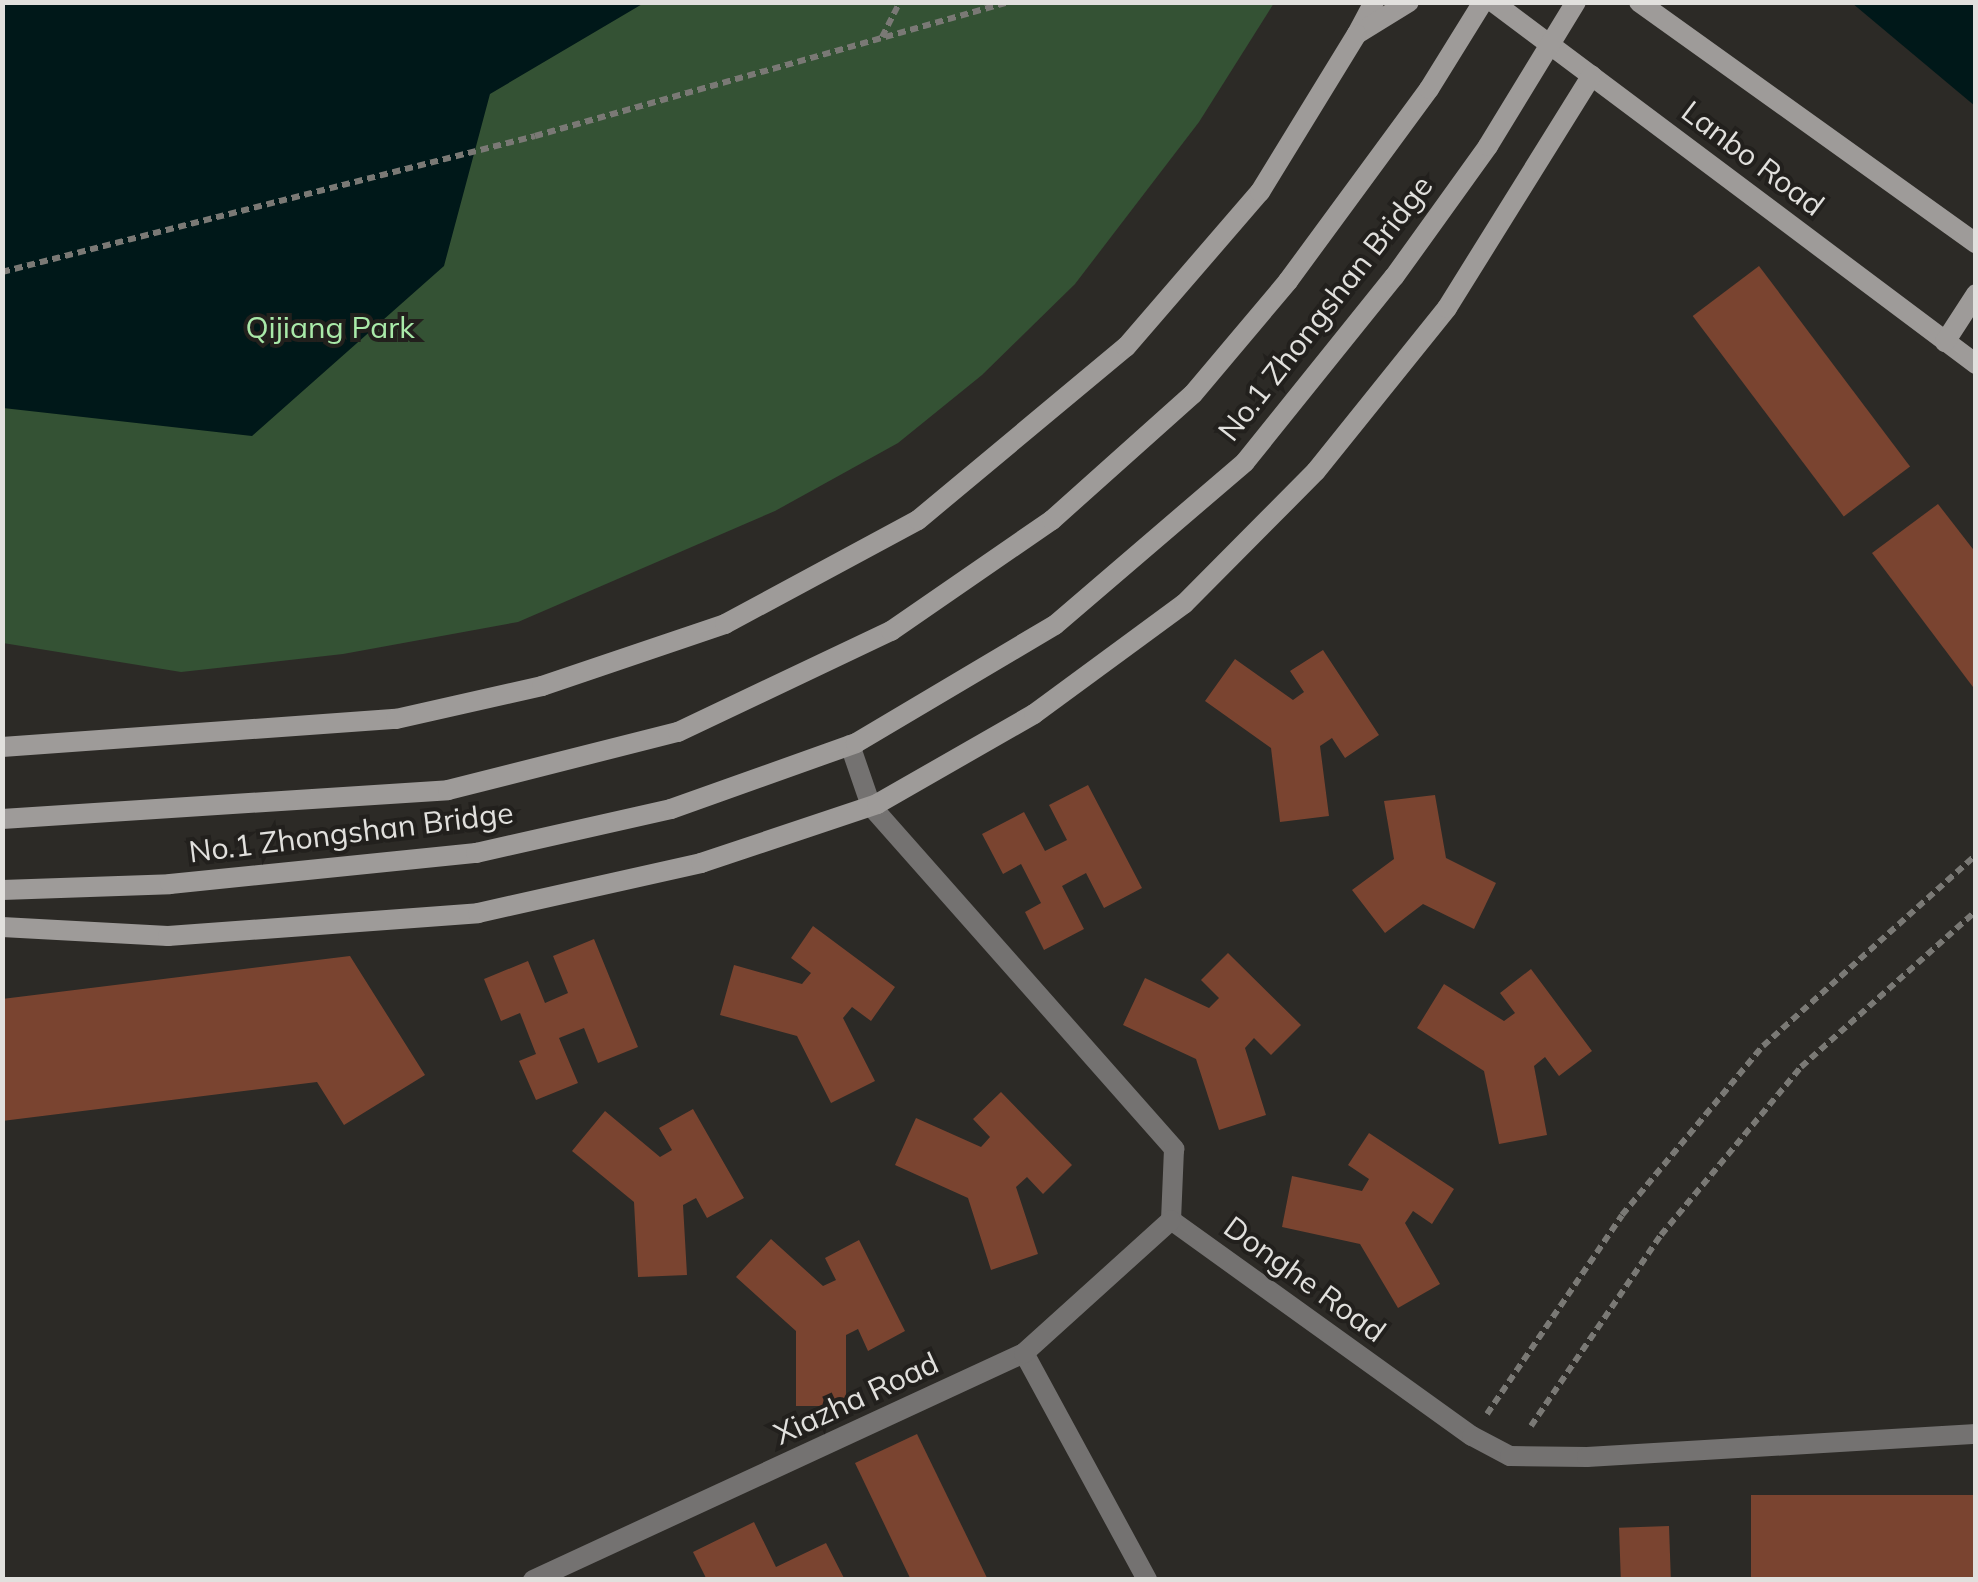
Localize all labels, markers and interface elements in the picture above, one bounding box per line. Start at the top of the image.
street label: Lanbo Road [1675,93,1831,223]
street label: No.1 Zhongshan Bridge [1210,168,1440,448]
park label: Qijiang Park [245,309,415,345]
street label: No.1 Zhongshan Bridge [187,794,515,870]
street label: Donghe Road [1217,1208,1393,1350]
street label: Xiazha Road [768,1344,944,1452]

